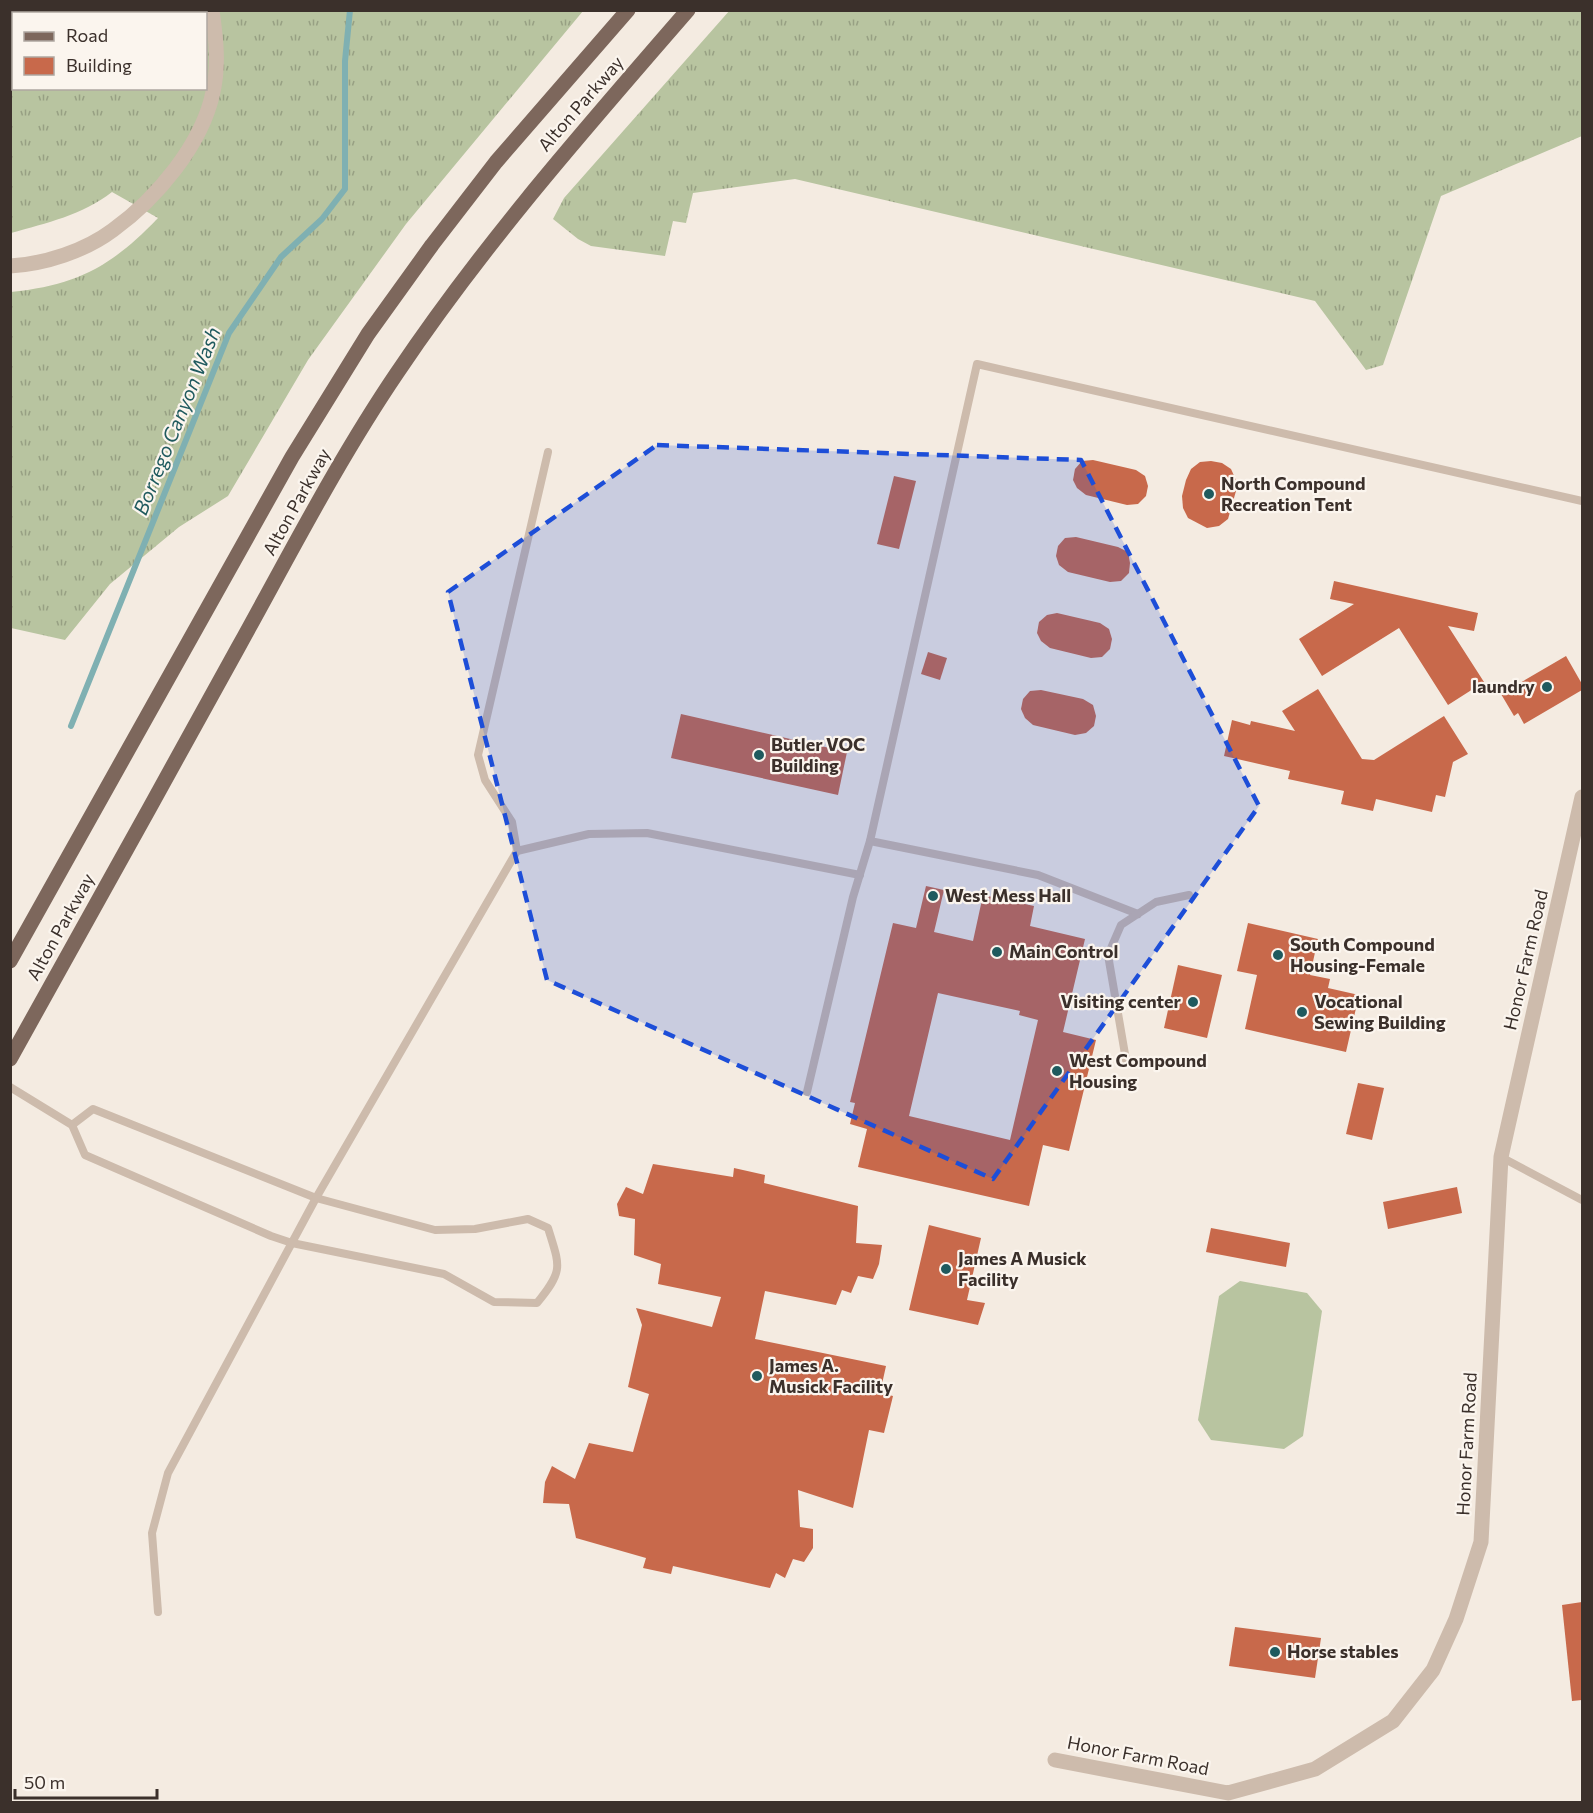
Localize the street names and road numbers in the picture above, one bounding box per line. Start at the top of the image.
street label: Alton Parkway [533,51,628,156]
street label: Alton Parkway [258,444,335,559]
street label: Alton Parkway [22,869,99,984]
street label: Honor Farm Road [1498,887,1552,1032]
street label: Honor Farm Road [1451,1372,1481,1516]
street label: Honor Farm Road [1066,1731,1211,1780]

